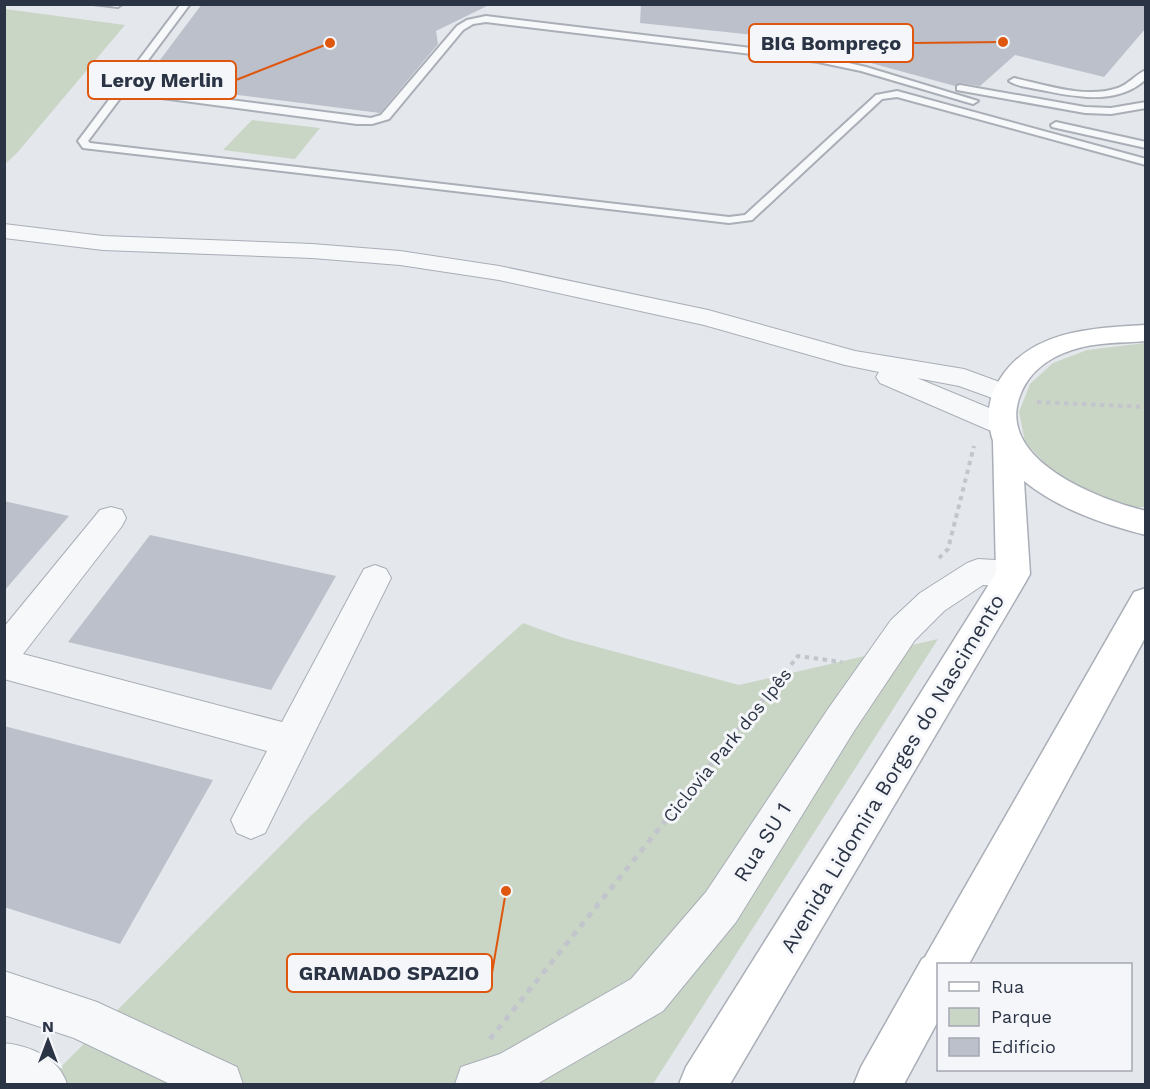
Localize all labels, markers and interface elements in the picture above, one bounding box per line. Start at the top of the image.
callout: BIG Bompreço [749,24,913,62]
text: BIG Bompreço [761,31,901,55]
callout: Leroy Merlin [88,61,236,99]
text: Leroy Merlin [100,68,224,92]
street label: Avenida Lidomira Borges do Nascimento [775,589,1009,957]
street label: Ciclovia Park dos Ipês [658,664,796,826]
street label: Rua SU 1 [728,798,796,886]
callout: GRAMADO SPAZIO [287,954,492,992]
text: GRAMADO SPAZIO [299,961,479,985]
legend [937,963,1132,1071]
text: Rua [991,976,1024,997]
text: Parque [991,1006,1052,1027]
north arrow [18,1011,78,1071]
text: N [42,1017,54,1036]
text: Edifício [991,1036,1056,1057]

